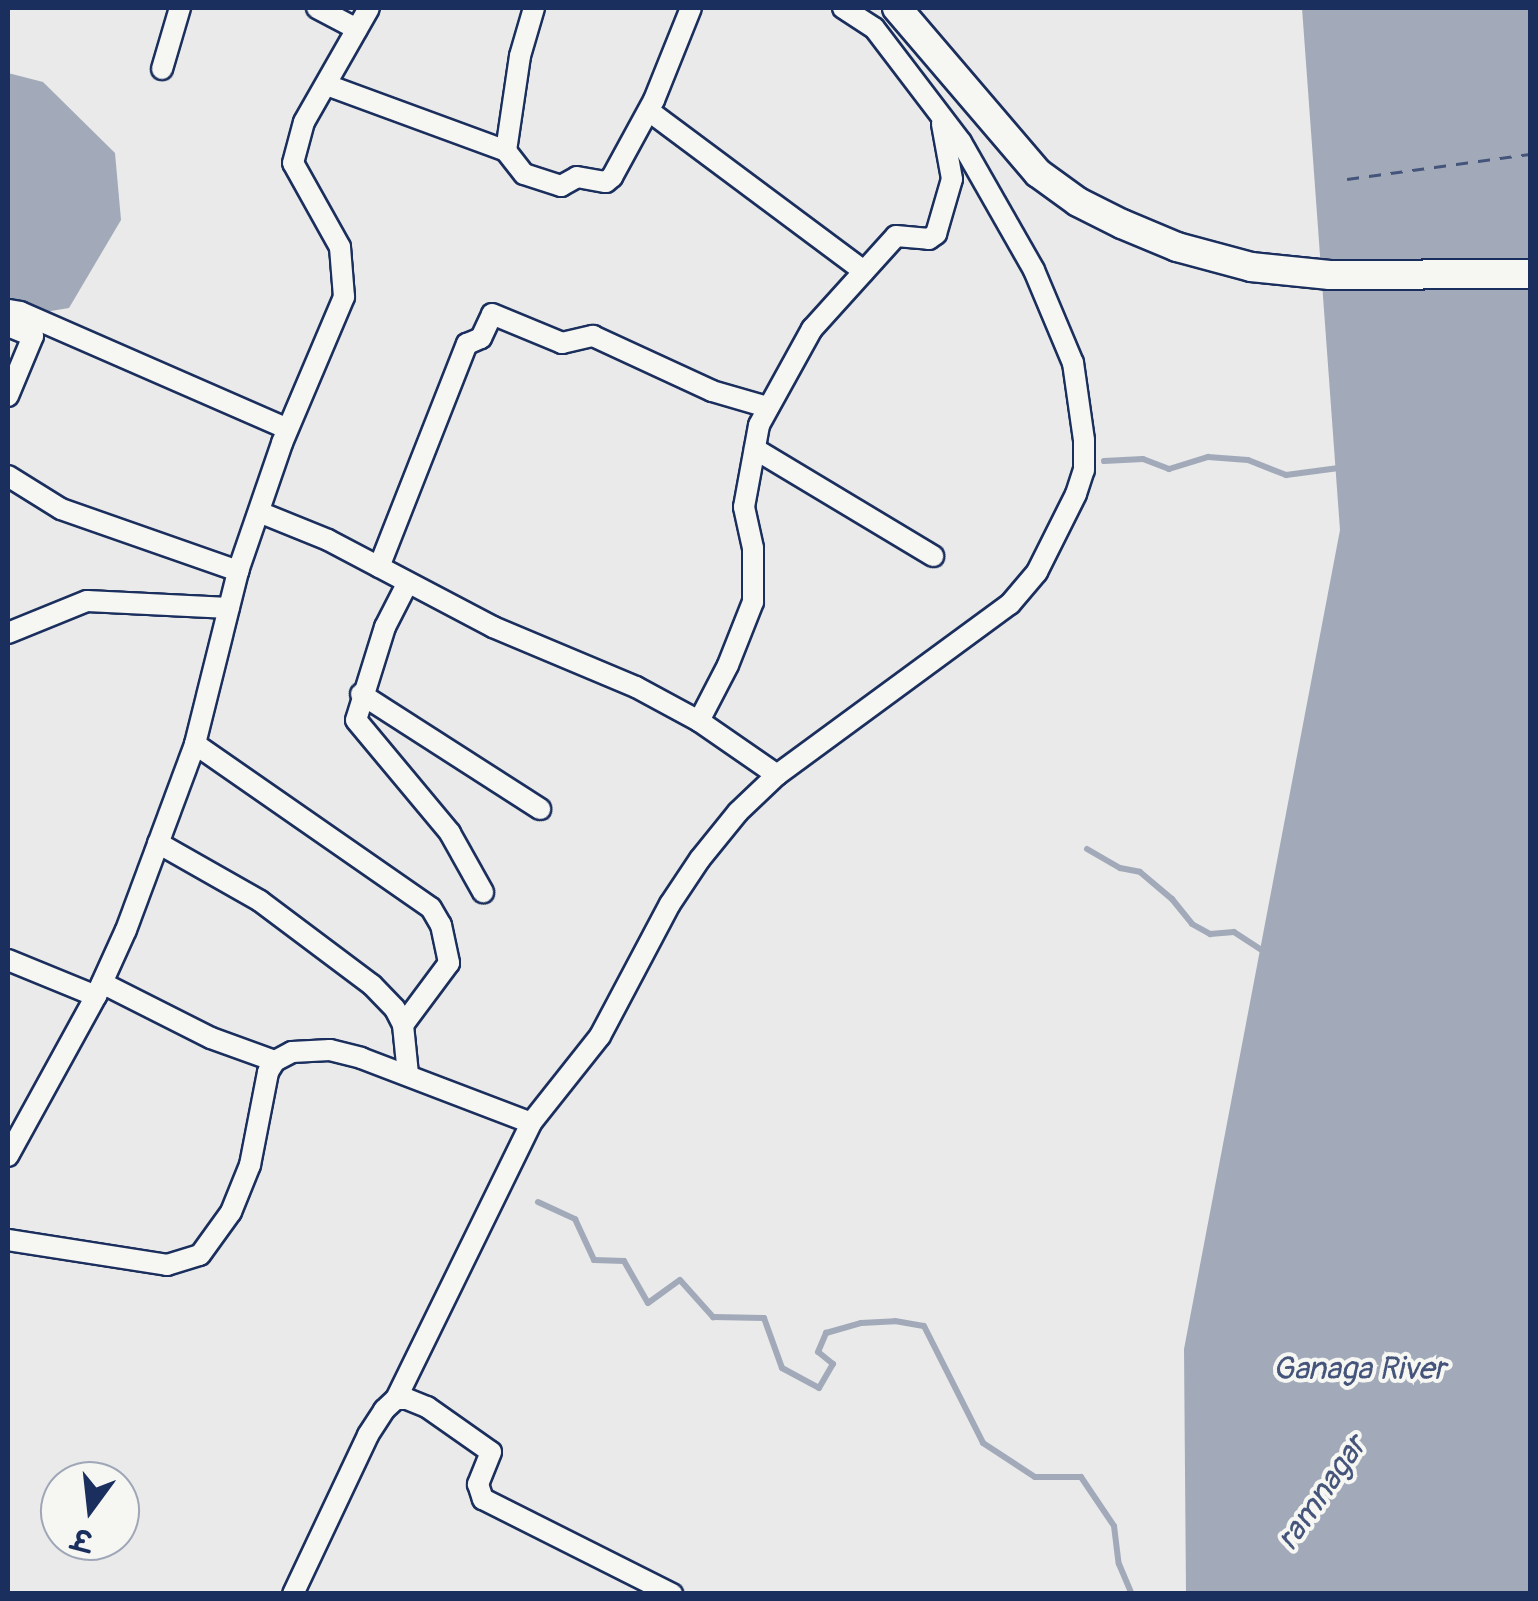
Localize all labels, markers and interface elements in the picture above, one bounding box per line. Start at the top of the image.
water label: Ganaga River [1273,1350,1445,1388]
water label: ramnagar [1269,1429,1375,1557]
north arrow [40,1461,140,1561]
text: उ [69,1519,96,1558]

